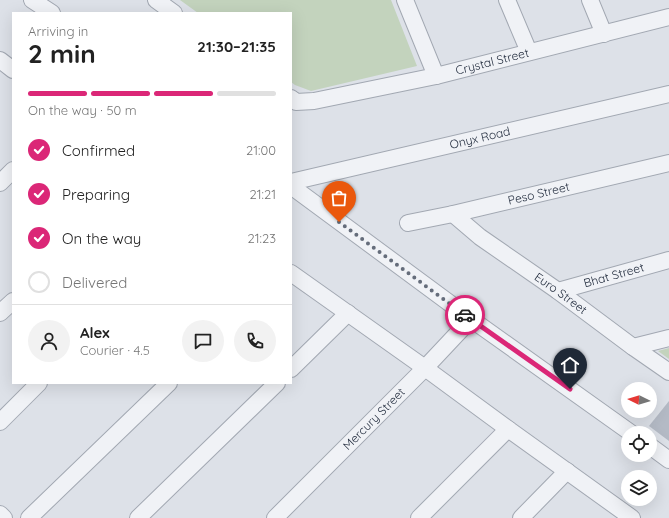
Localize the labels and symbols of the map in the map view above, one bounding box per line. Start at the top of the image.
street label: Crystal Street [454,45,530,78]
street label: Onyx Road [448,123,512,152]
street label: Peso Street [506,179,571,208]
pin [322,181,356,222]
street label: Bhat Street [582,259,646,290]
street label: Euro Street [532,269,590,317]
courier [445,295,485,335]
pin [553,348,587,389]
north arrow [621,382,657,418]
street label: Mercury Street [339,384,408,453]

